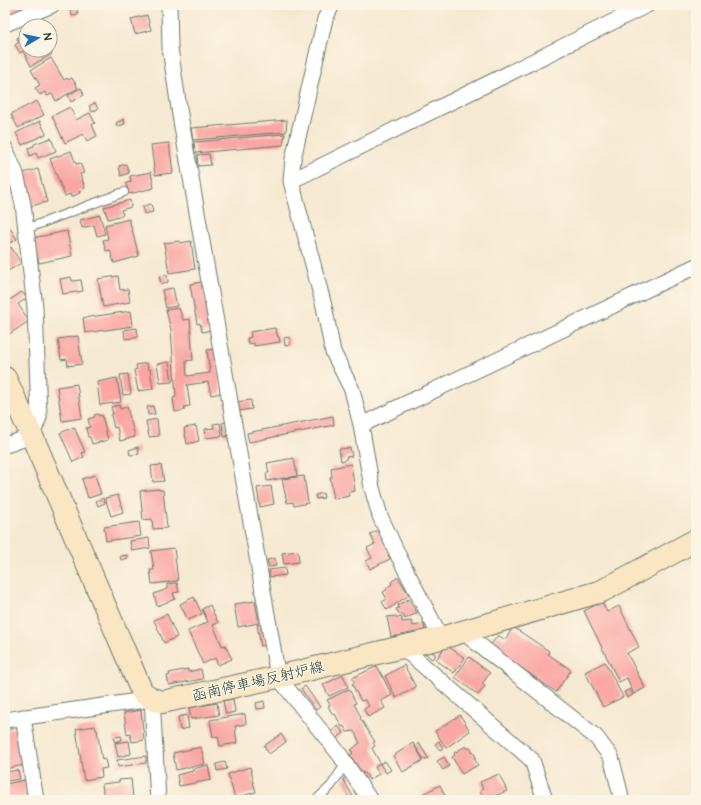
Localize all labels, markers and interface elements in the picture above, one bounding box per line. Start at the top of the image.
north arrow [18,18,58,58]
text: N [39,32,55,41]
street label: 函南停車場反射炉線 [190,656,326,707]

